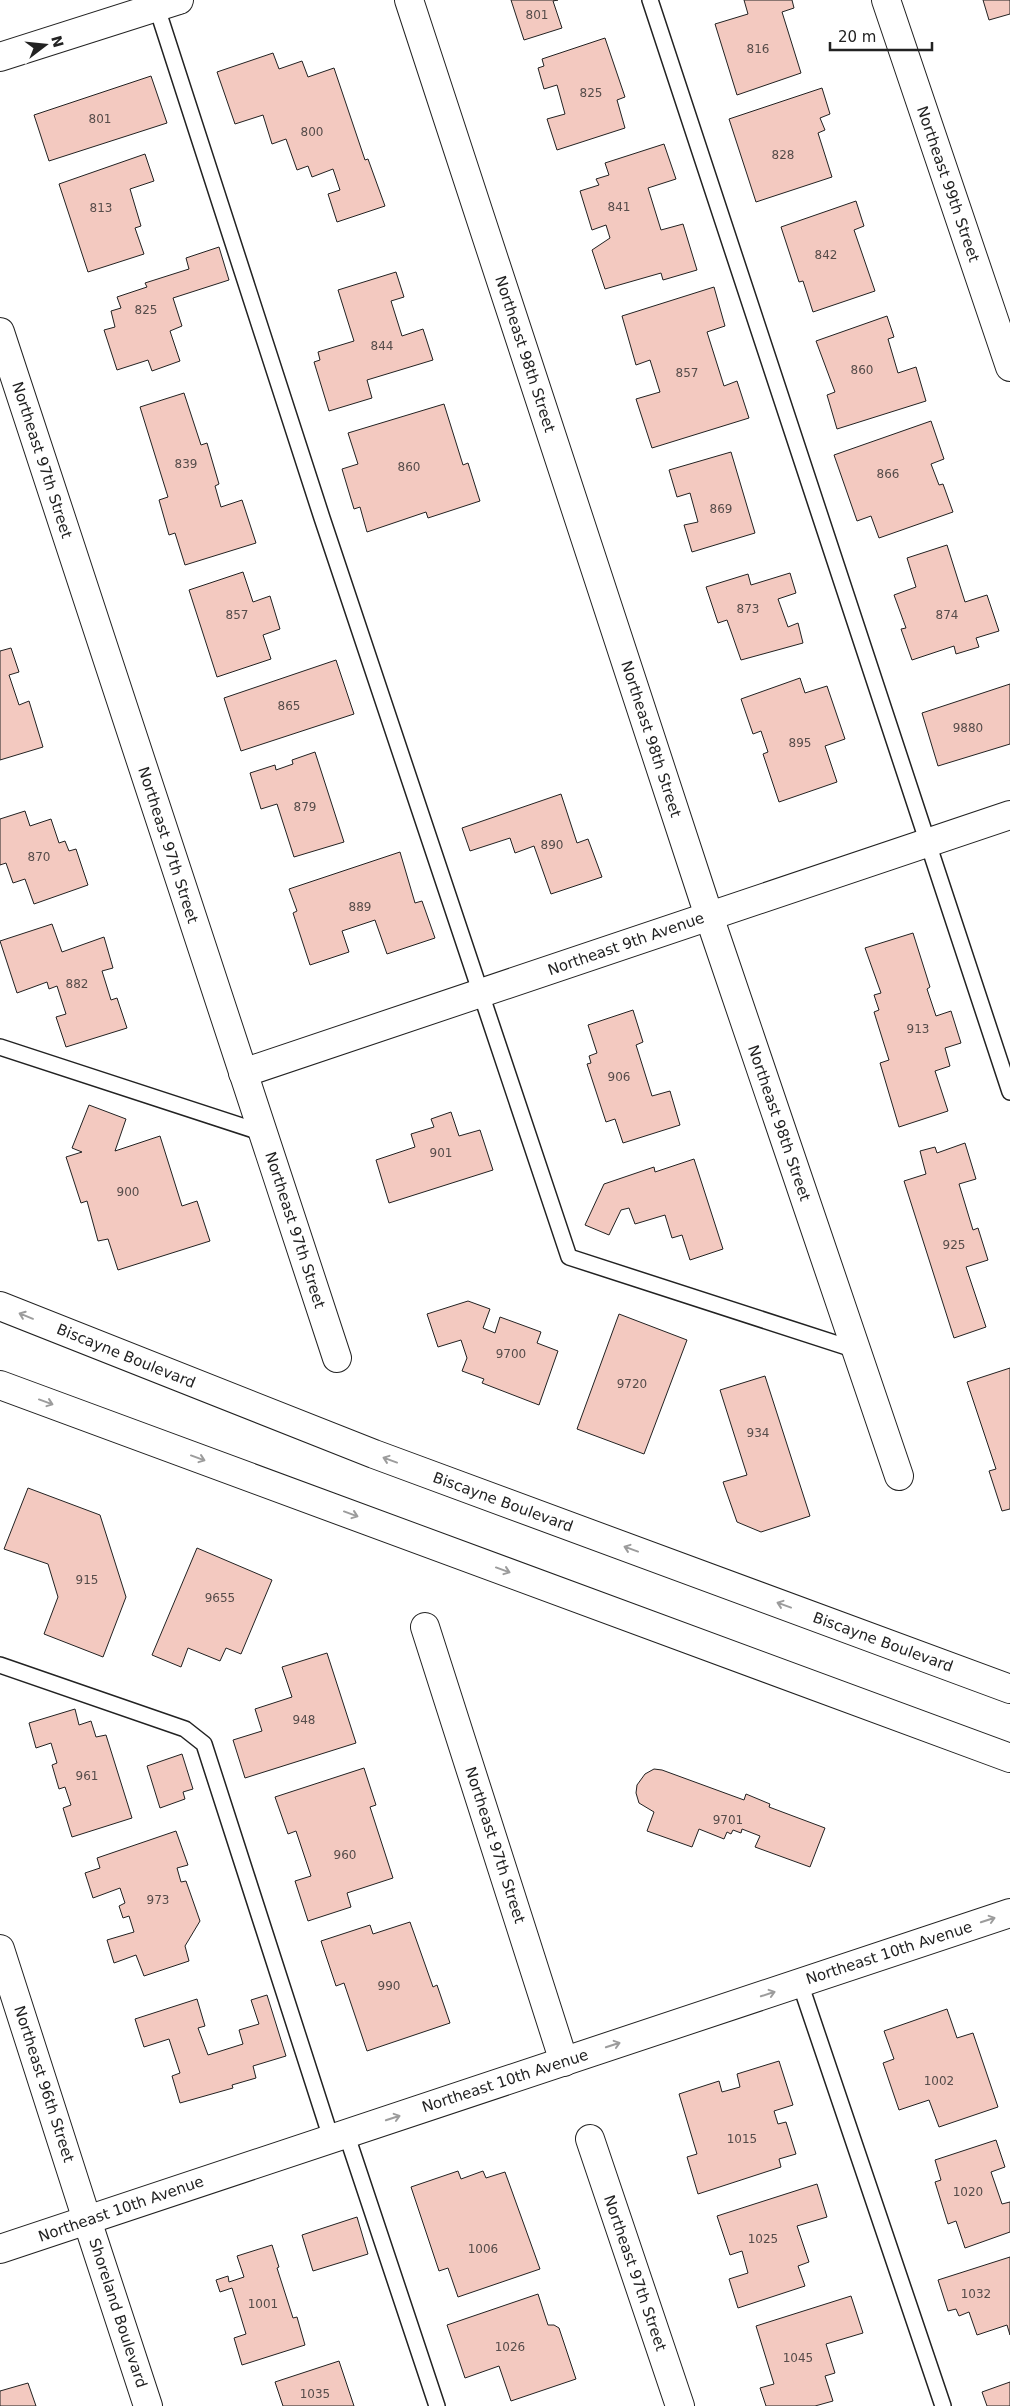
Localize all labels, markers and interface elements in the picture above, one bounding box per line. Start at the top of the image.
house number: 801 [526,8,548,22]
north arrow [20,20,70,70]
scale bar [830,20,932,52]
text: 20 m [838,28,876,46]
text: N [48,34,67,49]
house number: 816 [747,42,769,56]
house number: 825 [580,86,602,100]
street label: Northeast 99th Street [913,104,983,264]
house number: 801 [89,112,111,126]
house number: 800 [301,125,323,139]
house number: 828 [772,148,794,162]
house number: 841 [608,200,630,214]
house number: 813 [90,201,112,215]
house number: 842 [815,248,837,262]
street label: Northeast 98th Street [491,273,559,435]
house number: 825 [135,303,157,317]
house number: 844 [371,339,393,353]
house number: 860 [851,363,873,377]
house number: 857 [676,366,698,380]
street label: Northeast 97th Street [8,379,76,541]
house number: 839 [175,457,197,471]
house number: 860 [398,460,420,474]
house number: 866 [877,467,899,481]
house number: 869 [710,502,732,516]
house number: 873 [737,602,759,616]
house number: 857 [226,608,248,622]
house number: 874 [936,608,958,622]
street label: Northeast 98th Street [617,658,685,820]
house number: 865 [278,699,300,713]
house number: 9880 [953,721,983,735]
house number: 895 [789,736,811,750]
street label: Northeast 97th Street [134,764,202,926]
house number: 879 [294,800,316,814]
house number: 890 [541,838,563,852]
house number: 870 [28,850,50,864]
house number: 889 [349,900,371,914]
street label: Northeast 9th Avenue [545,909,707,979]
house number: 882 [66,977,88,991]
house number: 913 [907,1022,929,1036]
street label: Northeast 98th Street [744,1043,814,1203]
house number: 906 [608,1070,630,1084]
house number: 901 [430,1146,452,1160]
street label: Northeast 97th Street [261,1149,329,1311]
house number: 900 [117,1185,139,1199]
house number: 925 [943,1238,965,1252]
one-way arrow [19,1311,34,1320]
street label: Biscayne Boulevard [54,1320,198,1392]
house number: 9700 [496,1347,526,1361]
house number: 9720 [617,1377,647,1391]
one-way arrow [37,1398,53,1407]
house number: 934 [747,1426,769,1440]
one-way arrow [190,1454,205,1463]
one-way arrow [382,1455,398,1464]
street label: Biscayne Boulevard [430,1468,576,1536]
one-way arrow [342,1510,358,1519]
one-way arrow [624,1544,639,1553]
one-way arrow [495,1566,510,1575]
house number: 915 [76,1573,98,1587]
house number: 9655 [205,1591,235,1605]
one-way arrow [776,1600,792,1609]
street label: Biscayne Boulevard [810,1608,956,1676]
house number: 948 [293,1713,315,1727]
street label: Northeast 97th Street [461,1764,529,1926]
house number: 961 [76,1769,98,1783]
house number: 9701 [713,1813,743,1827]
house number: 960 [334,1848,356,1862]
house number: 973 [147,1893,169,1907]
one-way arrow [980,1915,995,1924]
street label: Northeast 10th Avenue [804,1918,974,1988]
house number: 990 [378,1979,400,1993]
one-way arrow [759,1988,775,1998]
street label: Northeast 96th Street [10,2003,78,2165]
one-way arrow [605,2040,621,2049]
street label: Northeast 10th Avenue [420,2046,590,2116]
house number: 1002 [924,2074,954,2088]
one-way arrow [384,2112,400,2122]
house number: 1015 [727,2132,757,2146]
street label: Northeast 10th Avenue [36,2172,206,2246]
house number: 1020 [953,2185,983,2199]
street label: Northeast 97th Street [600,2193,670,2353]
house number: 1025 [748,2232,778,2246]
street label: Shoreland Boulevard [85,2236,151,2390]
house number: 1006 [468,2242,498,2256]
house number: 1032 [961,2287,991,2301]
house number: 1001 [248,2297,278,2311]
house number: 1026 [495,2340,525,2354]
house number: 1045 [783,2351,813,2365]
house number: 1035 [300,2387,330,2401]

